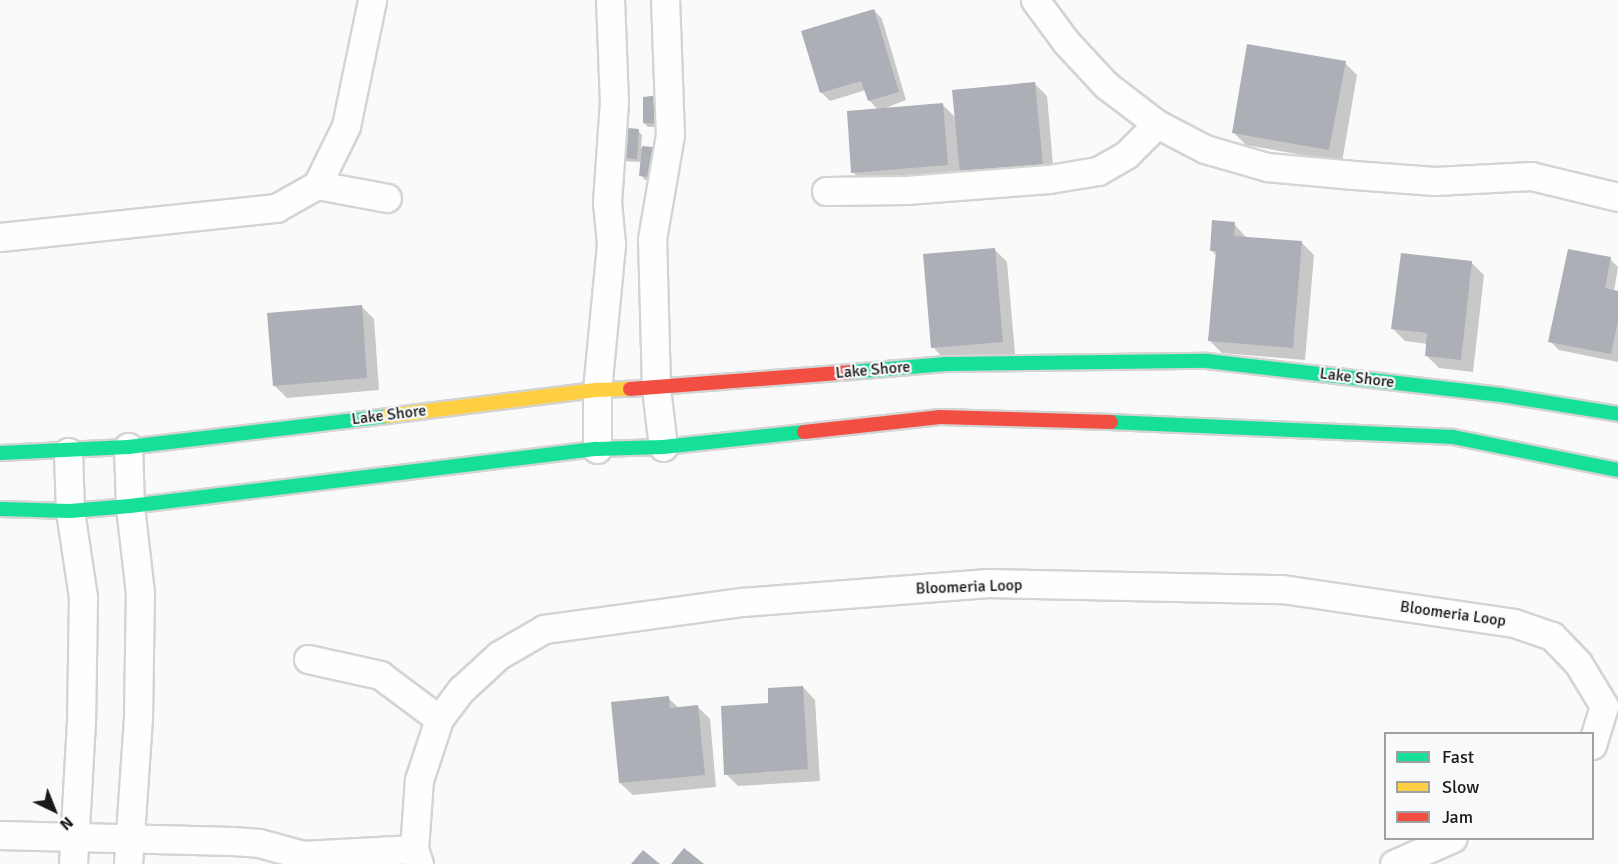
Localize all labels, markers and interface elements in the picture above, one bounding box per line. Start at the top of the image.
street label: Lake Shore [835,357,911,383]
street label: Lake Shore [1319,364,1395,392]
street label: Lake Shore [351,401,427,429]
street label: Bloomeria Loop [915,576,1023,598]
street label: Bloomeria Loop [1399,597,1507,631]
legend [1384,732,1594,840]
text: Fast [1442,746,1474,768]
text: Slow [1442,776,1479,798]
north arrow [24,780,84,840]
text: Jam [1442,806,1473,828]
text: N [55,812,77,834]

